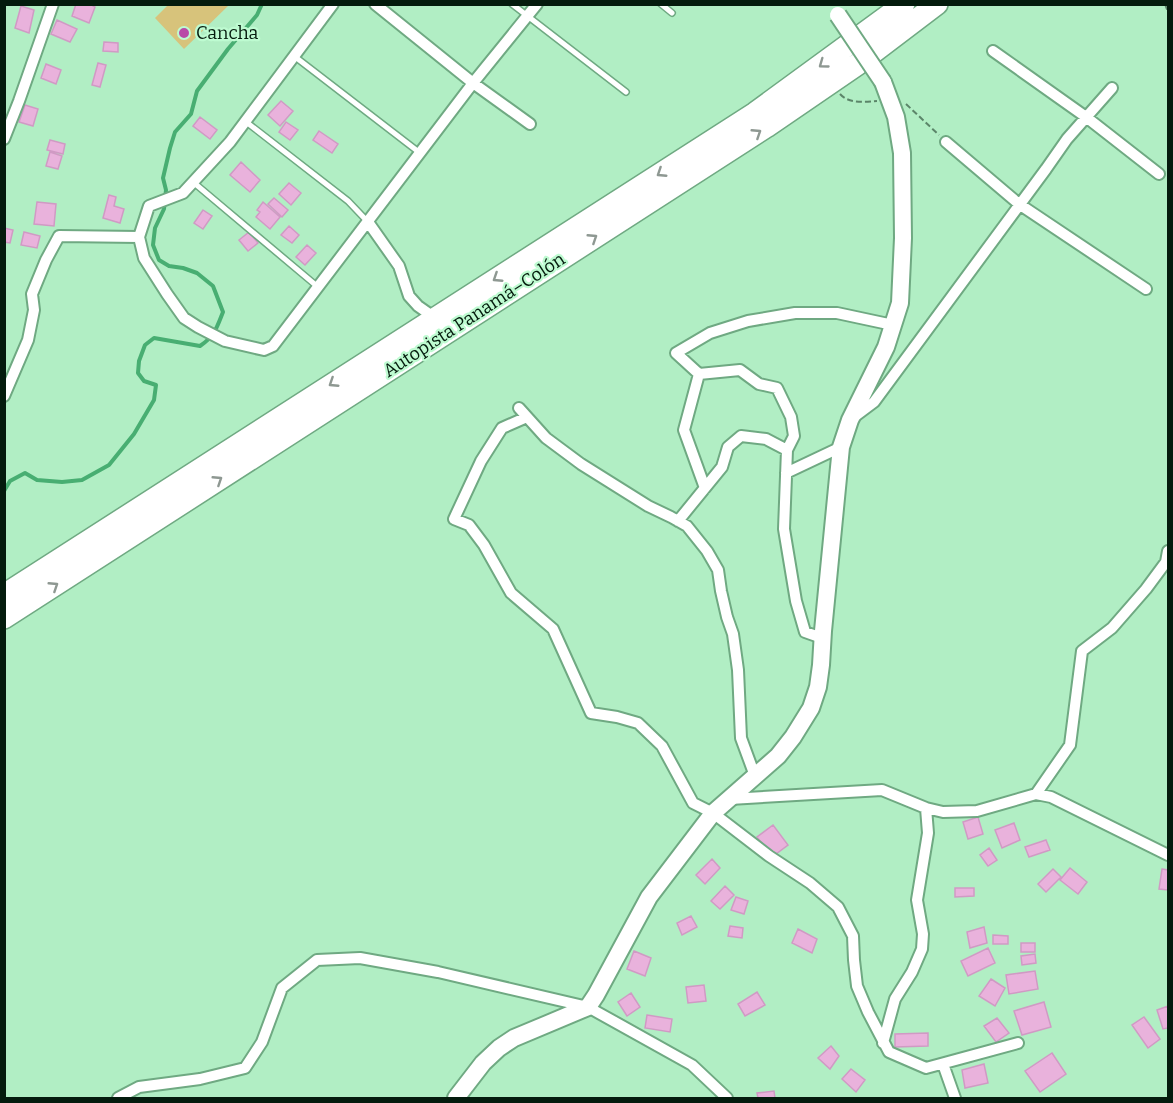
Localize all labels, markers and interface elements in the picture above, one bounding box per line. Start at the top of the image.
place label: Cancha [196,22,259,44]
marker: Cancha [177,26,191,40]
one-way arrow [819,57,830,68]
one-way arrow [751,128,761,140]
one-way arrow [657,165,667,177]
one-way arrow [587,235,598,246]
street label: Autopista Panamá–Colón [379,248,570,382]
one-way arrow [493,271,504,282]
one-way arrow [329,376,339,388]
one-way arrow [211,477,222,488]
one-way arrow [47,582,58,593]

